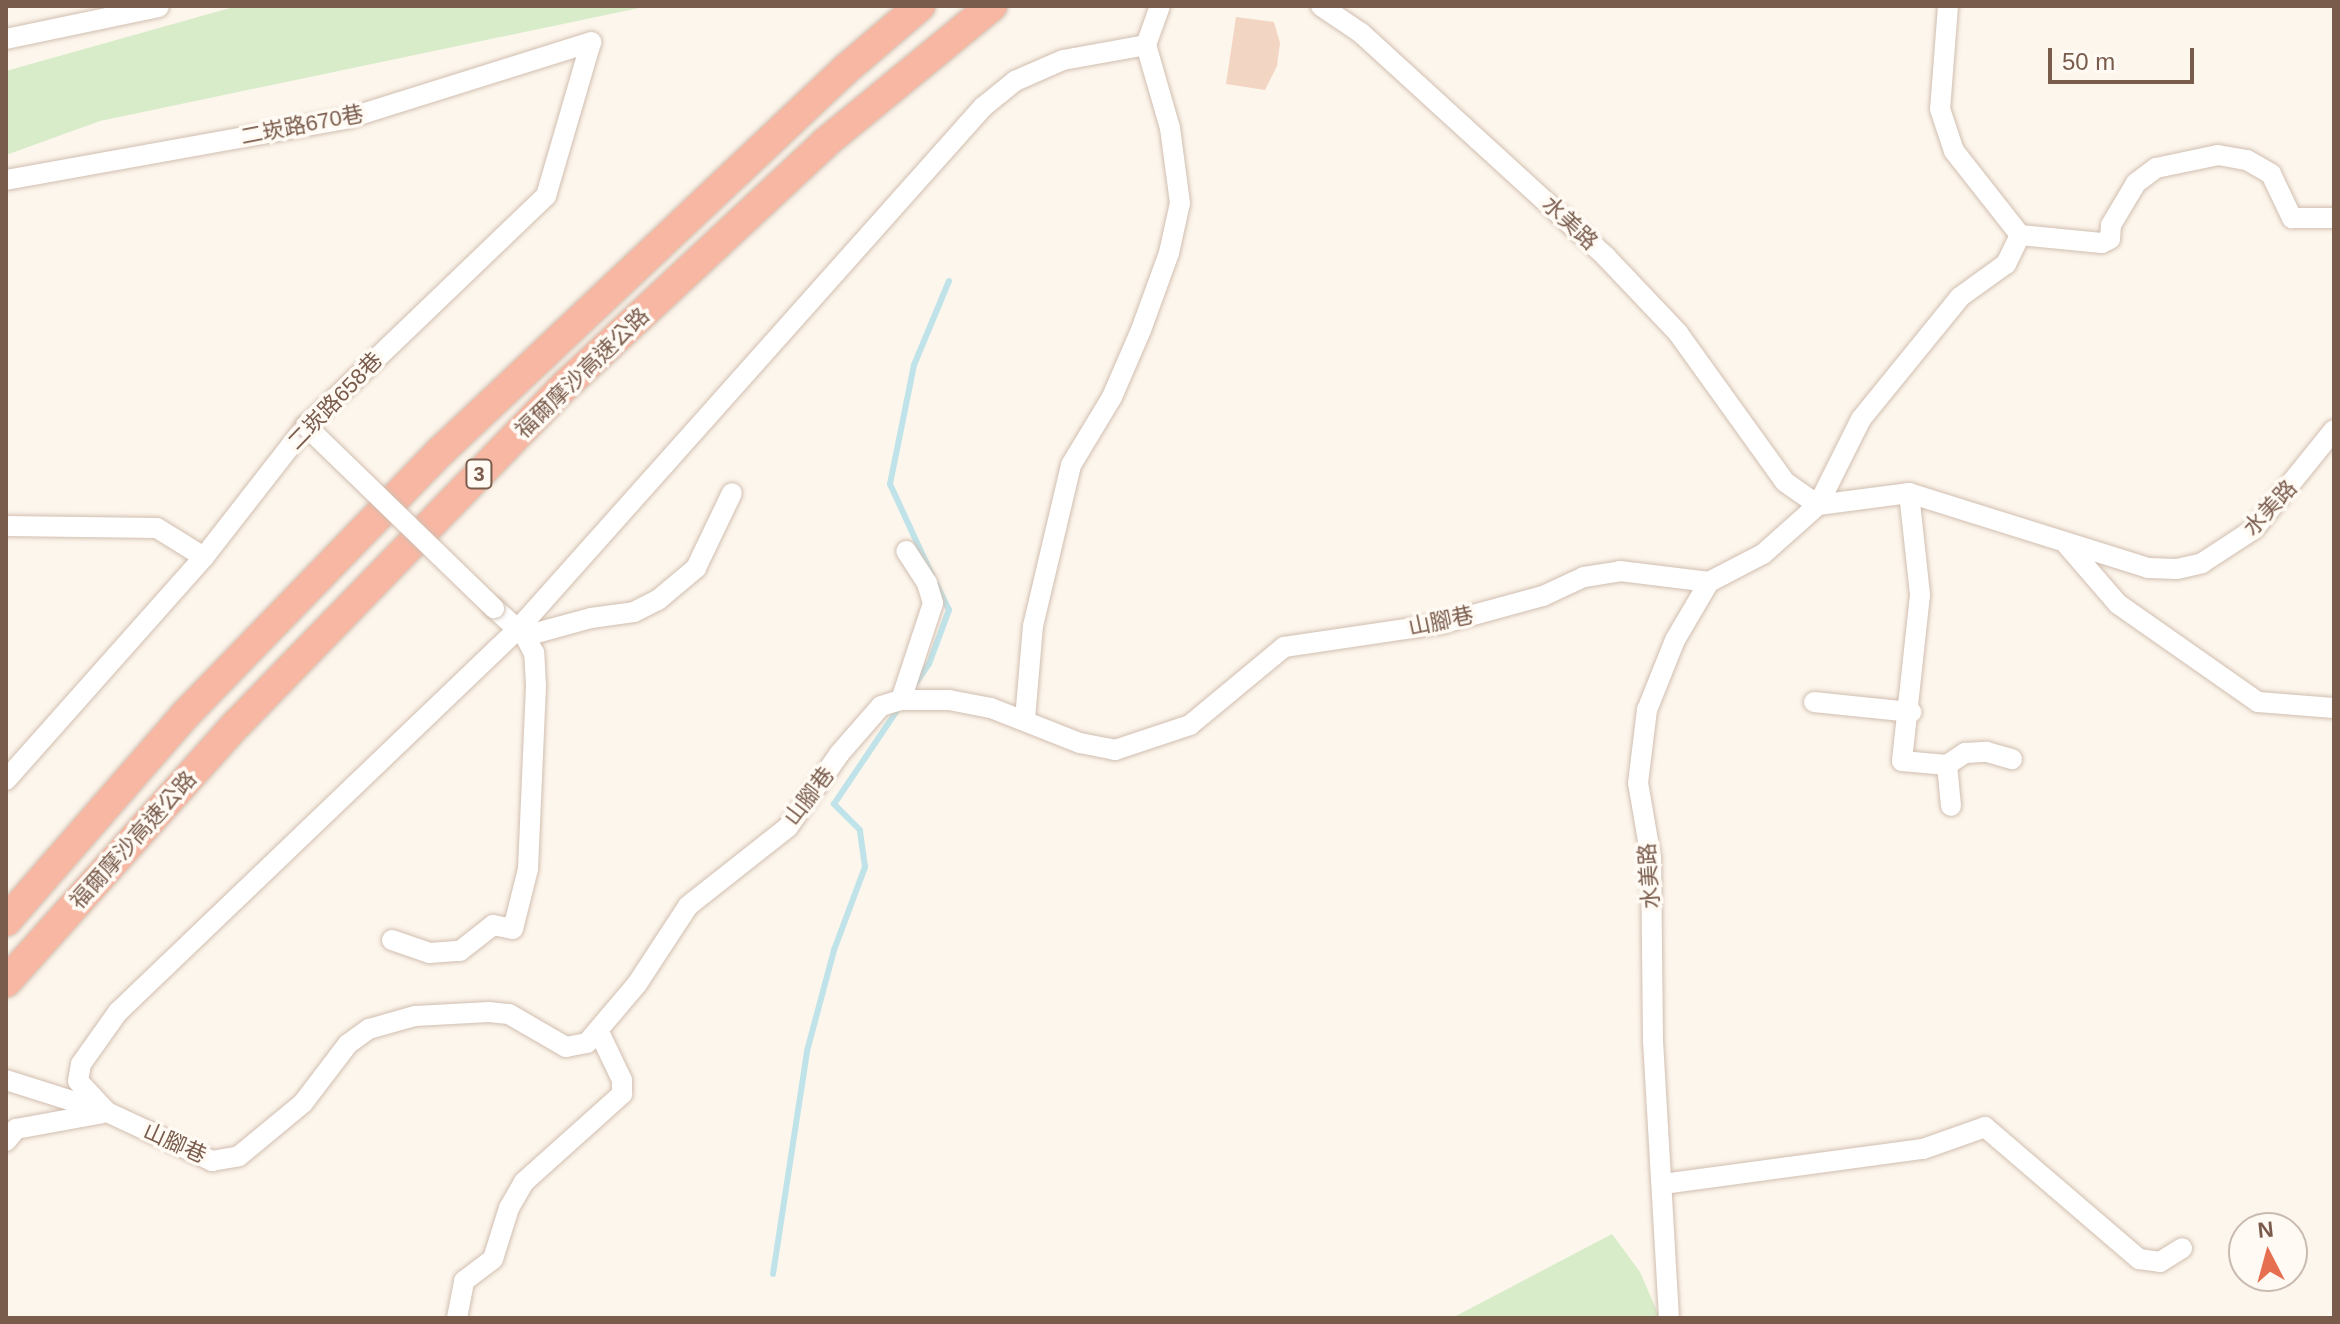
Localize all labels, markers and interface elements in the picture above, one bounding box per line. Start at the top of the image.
scale bar [2052,32,2198,82]
text: 50 m [2062,48,2115,75]
street label: 二崁路670巷 [238,100,366,150]
street label: 水美路 [1537,191,1603,255]
street label: 福爾摩沙高速公路 [510,302,654,444]
street label: 二崁路658巷 [282,347,388,455]
road number: 3 [465,458,493,490]
street label: 水美路 [2238,475,2302,541]
street label: 山腳巷 [1406,601,1476,641]
street label: 山腳巷 [779,762,839,830]
street label: 福爾摩沙高速公路 [64,766,202,914]
street label: 水美路 [1634,842,1664,910]
street label: 山腳巷 [139,1118,211,1168]
north arrow [2228,1212,2308,1292]
text: N [2256,1216,2275,1243]

